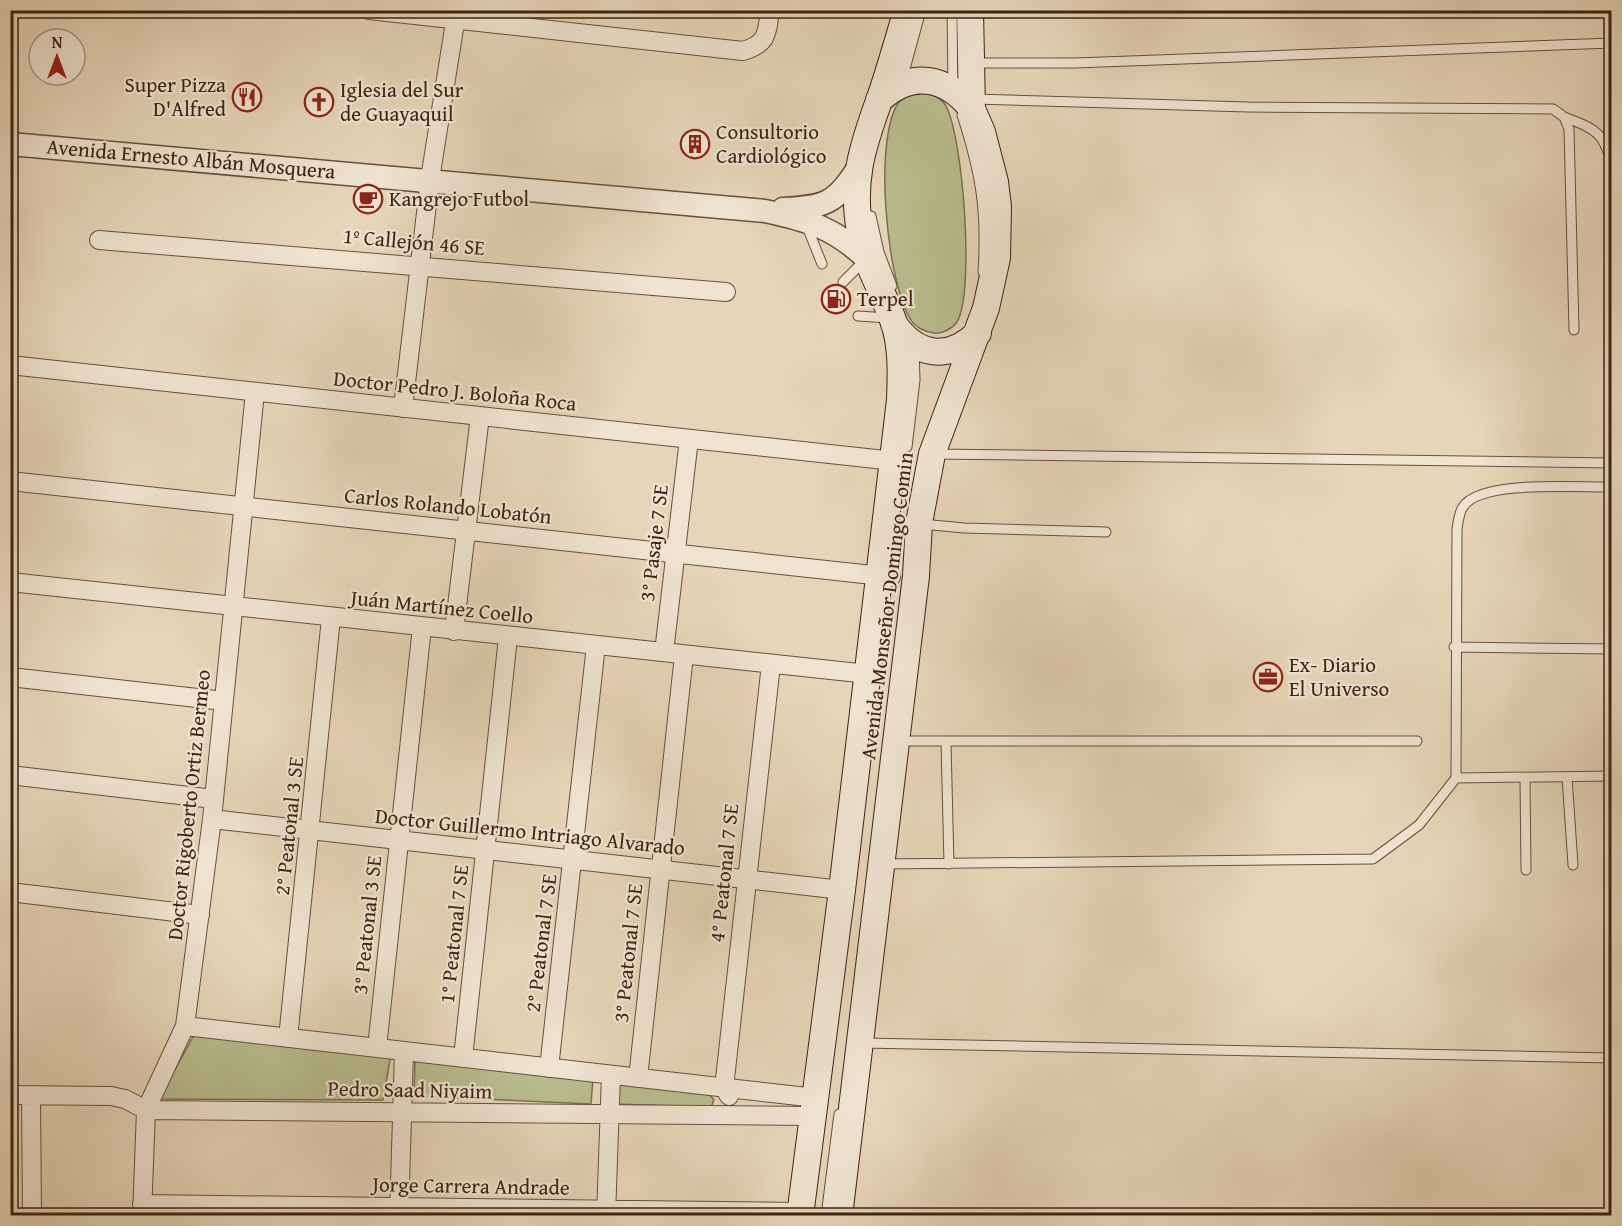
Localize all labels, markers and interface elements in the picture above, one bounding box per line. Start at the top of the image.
north arrow [27,27,87,87]
text: N [52,30,63,54]
place label: Super Pizza D'Alfred [124,69,227,124]
place label: Iglesia del Sur de Guayaquil [340,74,464,129]
restaurant icon: Super Pizza D'Alfred [231,81,263,113]
church icon: Iglesia del Sur de Guayaquil [303,86,335,118]
place label: Consultorio Cardiológico [716,116,827,171]
building icon: Consultorio Cardiológico [679,128,711,160]
street label: Avenida Ernesto Albán Mosquera [45,130,337,187]
cafe icon: Kangrejo Futbol [352,183,384,215]
place label: Kangrejo Futbol [389,183,529,214]
street label: 1º Callejón 46 SE [342,220,487,263]
fuel station icon: Terpel [820,283,852,315]
place label: Terpel [857,283,914,314]
street label: Doctor Pedro J. Boloña Roca [332,362,578,419]
street label: Avenida Monseñor Domingo Comin [852,450,921,762]
street label: Carlos Rolando Lobatón [343,479,553,532]
street label: 3° Pasaje 7 SE [631,482,676,603]
street label: Juán Martínez Coello [346,581,535,632]
place label: Ex- Diario El Universo [1289,649,1389,704]
office icon: Ex- Diario El Universo [1252,661,1284,693]
street label: Doctor Rigoberto Ortiz Bermeo [159,668,218,942]
street label: 2° Peatonal 3 SE [266,755,311,897]
street label: Doctor Guillermo Intriago Alvarado [374,800,687,863]
street label: 4° Peatonal 7 SE [701,802,746,944]
street label: 3° Peatonal 3 SE [344,854,389,996]
street label: 1° Peatonal 7 SE [431,863,476,1005]
street label: 2° Peatonal 7 SE [517,872,564,1014]
street label: 3° Peatonal 7 SE [605,882,650,1024]
street label: Pedro Saad Niyaim [327,1073,493,1106]
street label: Jorge Carrera Andrade [369,1168,570,1203]

